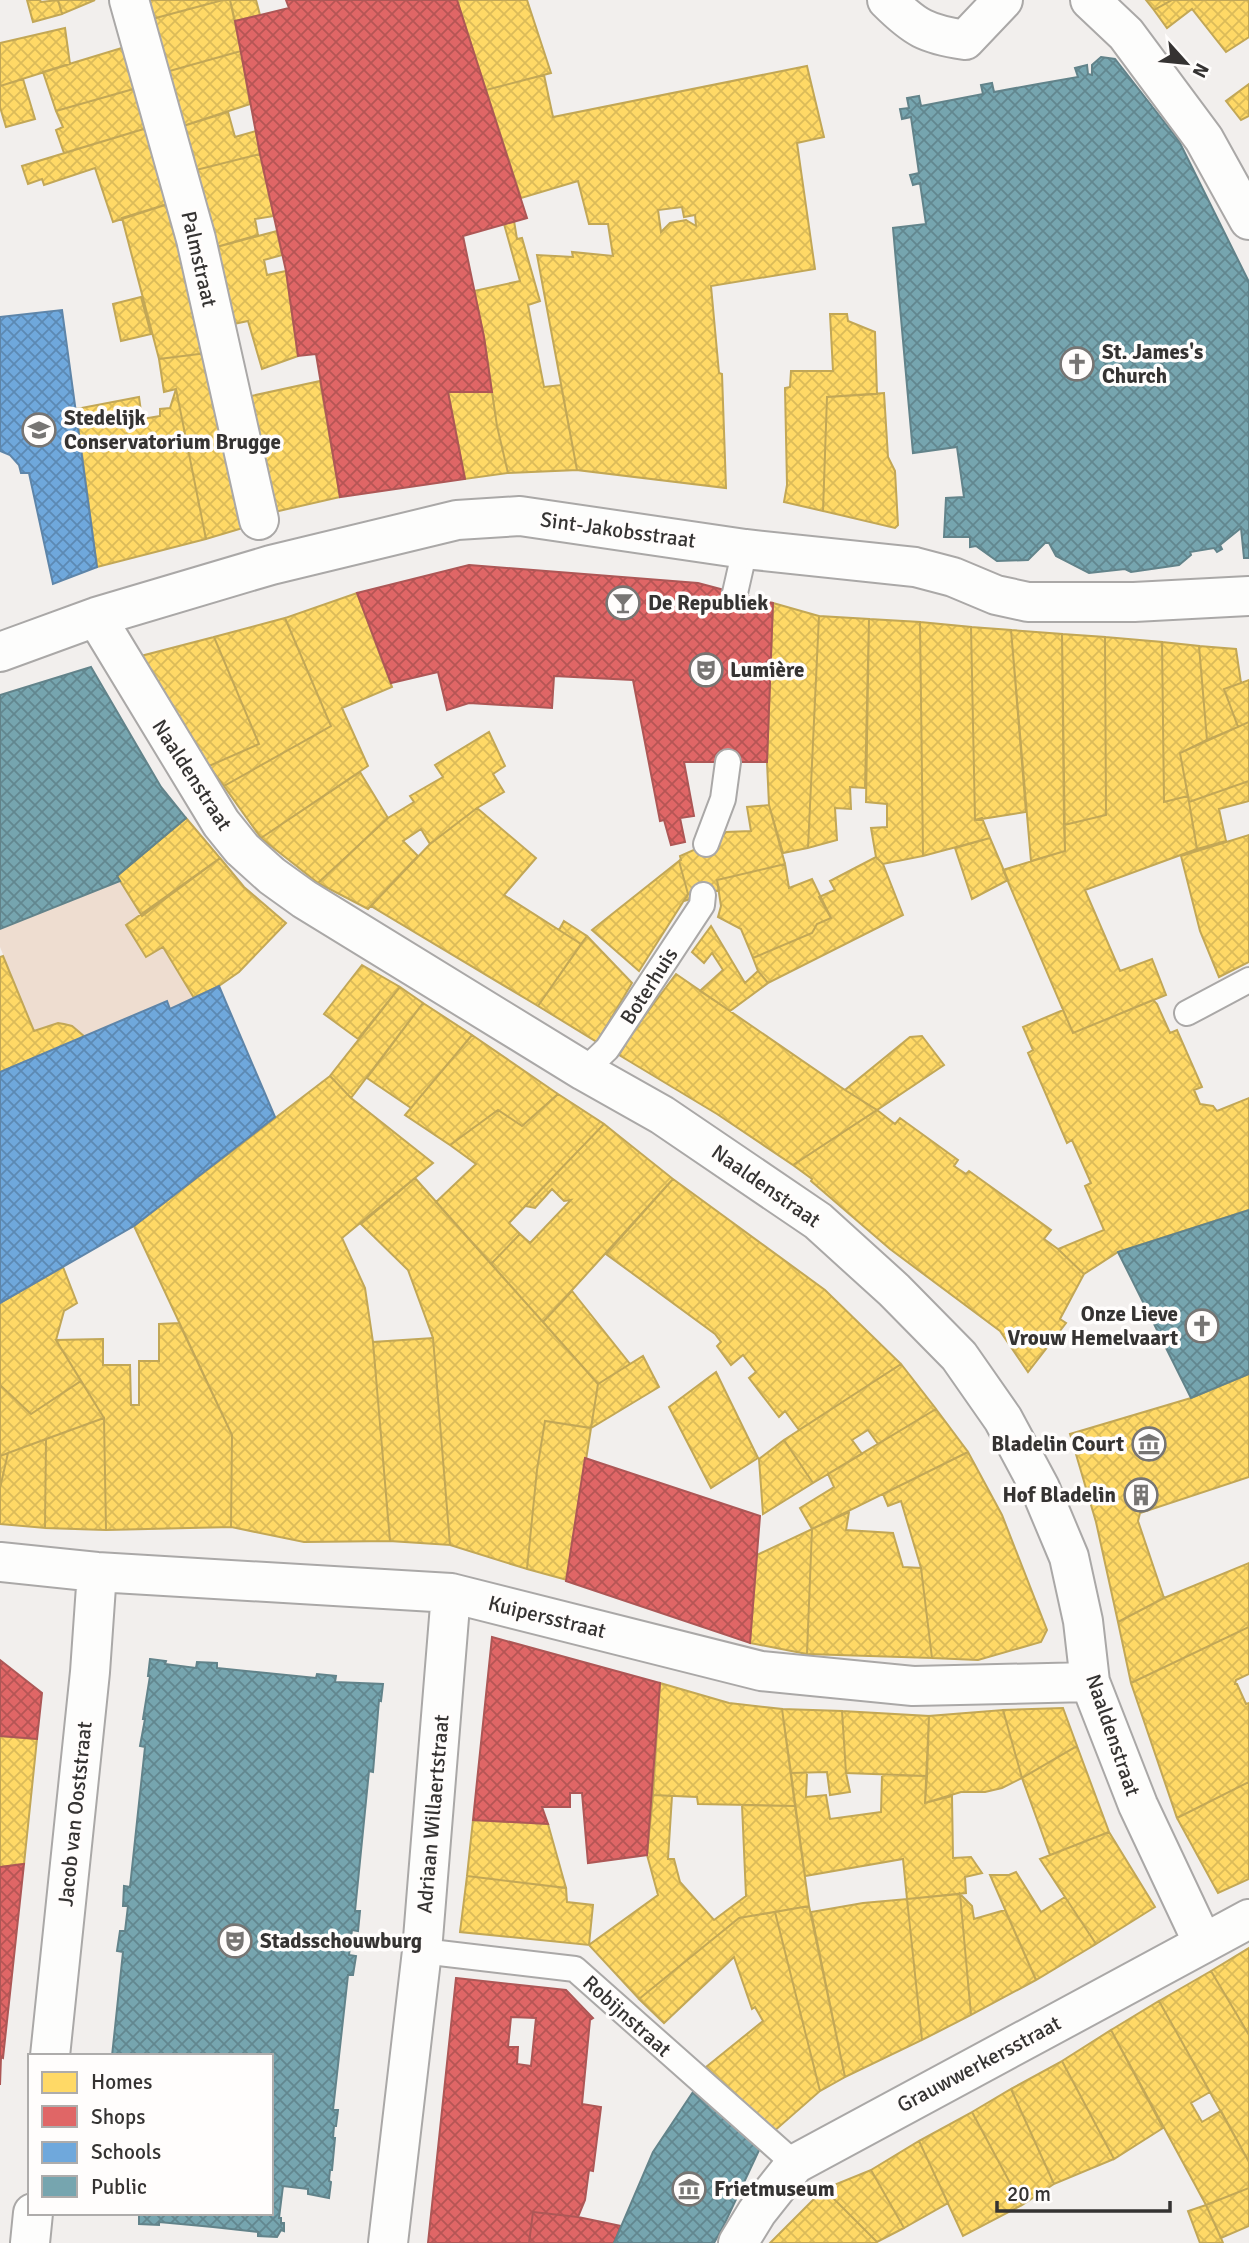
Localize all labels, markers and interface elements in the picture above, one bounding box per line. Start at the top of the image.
north arrow [1151,28,1221,98]
text: N [1187,59,1214,82]
street label: Palmstraat [175,209,223,309]
place label: St. James's Church [1102,339,1203,389]
church icon: St. James's Church [1058,345,1096,383]
place label: Stedelijk Conservatorium Brugge [64,405,281,455]
school or university icon: Stedelijk Conservatorium Brugge [20,411,58,449]
street label: Sint-Jakobsstraat [539,506,697,554]
bar icon: De Republiek [604,584,642,622]
place label: De Republiek [648,590,768,616]
theatre icon: Lumière [687,651,725,689]
place label: Lumière [730,657,804,683]
street label: Naaldenstraat [146,715,238,835]
street label: Boterhuis [615,943,683,1029]
street label: Naaldenstraat [706,1139,826,1233]
place label: Onze Lieve Vrouw Hemelvaart [1008,1301,1178,1351]
church icon: Onze Lieve Vrouw Hemelvaart [1183,1307,1221,1345]
museum icon: Bladelin Court [1130,1425,1168,1463]
place label: Bladelin Court [991,1431,1124,1457]
building icon: Hof Bladelin [1122,1476,1160,1514]
place label: Hof Bladelin [1002,1482,1116,1508]
street label: Kuipersstraat [485,1590,609,1644]
street label: Naaldenstraat [1080,1671,1146,1799]
street label: Adriaan Willaertstraat [411,1713,455,1915]
street label: Jacob van Ooststraat [52,1720,98,1908]
theatre icon: Stadsschouwburg [216,1922,254,1960]
place label: Stadsschouwburg [260,1928,422,1954]
street label: Robijnstraat [577,1970,677,2062]
street label: Grauwwerkersstraat [893,2010,1065,2118]
legend [28,2054,273,2215]
text: Homes [91,2069,153,2095]
text: Shops [91,2104,145,2130]
text: Schools [91,2139,161,2165]
museum icon: Frietmuseum [670,2170,708,2208]
scale bar [997,2170,1170,2214]
text: Public [91,2174,147,2200]
place label: Frietmuseum [714,2176,835,2202]
text: 20 m [1007,2181,1051,2207]

